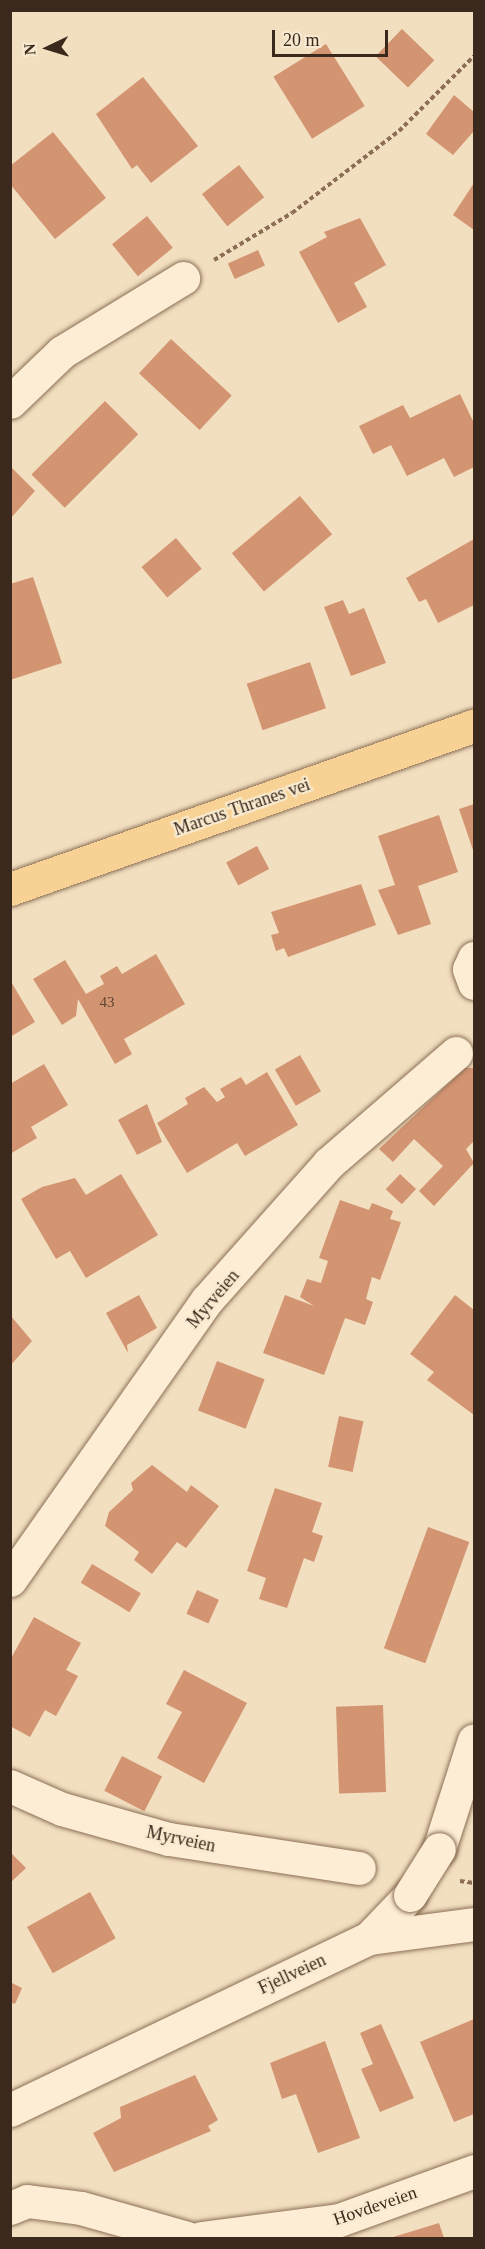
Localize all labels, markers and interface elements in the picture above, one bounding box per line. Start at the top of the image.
north arrow [18,18,78,78]
scale bar [275,18,390,56]
text: 20 m [283,30,320,50]
text: N [21,43,38,56]
street label: Marcus Thranes vei [171,774,313,840]
house number: 43 [100,994,114,1012]
street label: Myrveien [182,1265,244,1333]
street label: Myrveien [145,1821,217,1857]
street label: Fjellveien [255,1949,329,1999]
street label: Hovdeveien [330,2182,420,2230]

